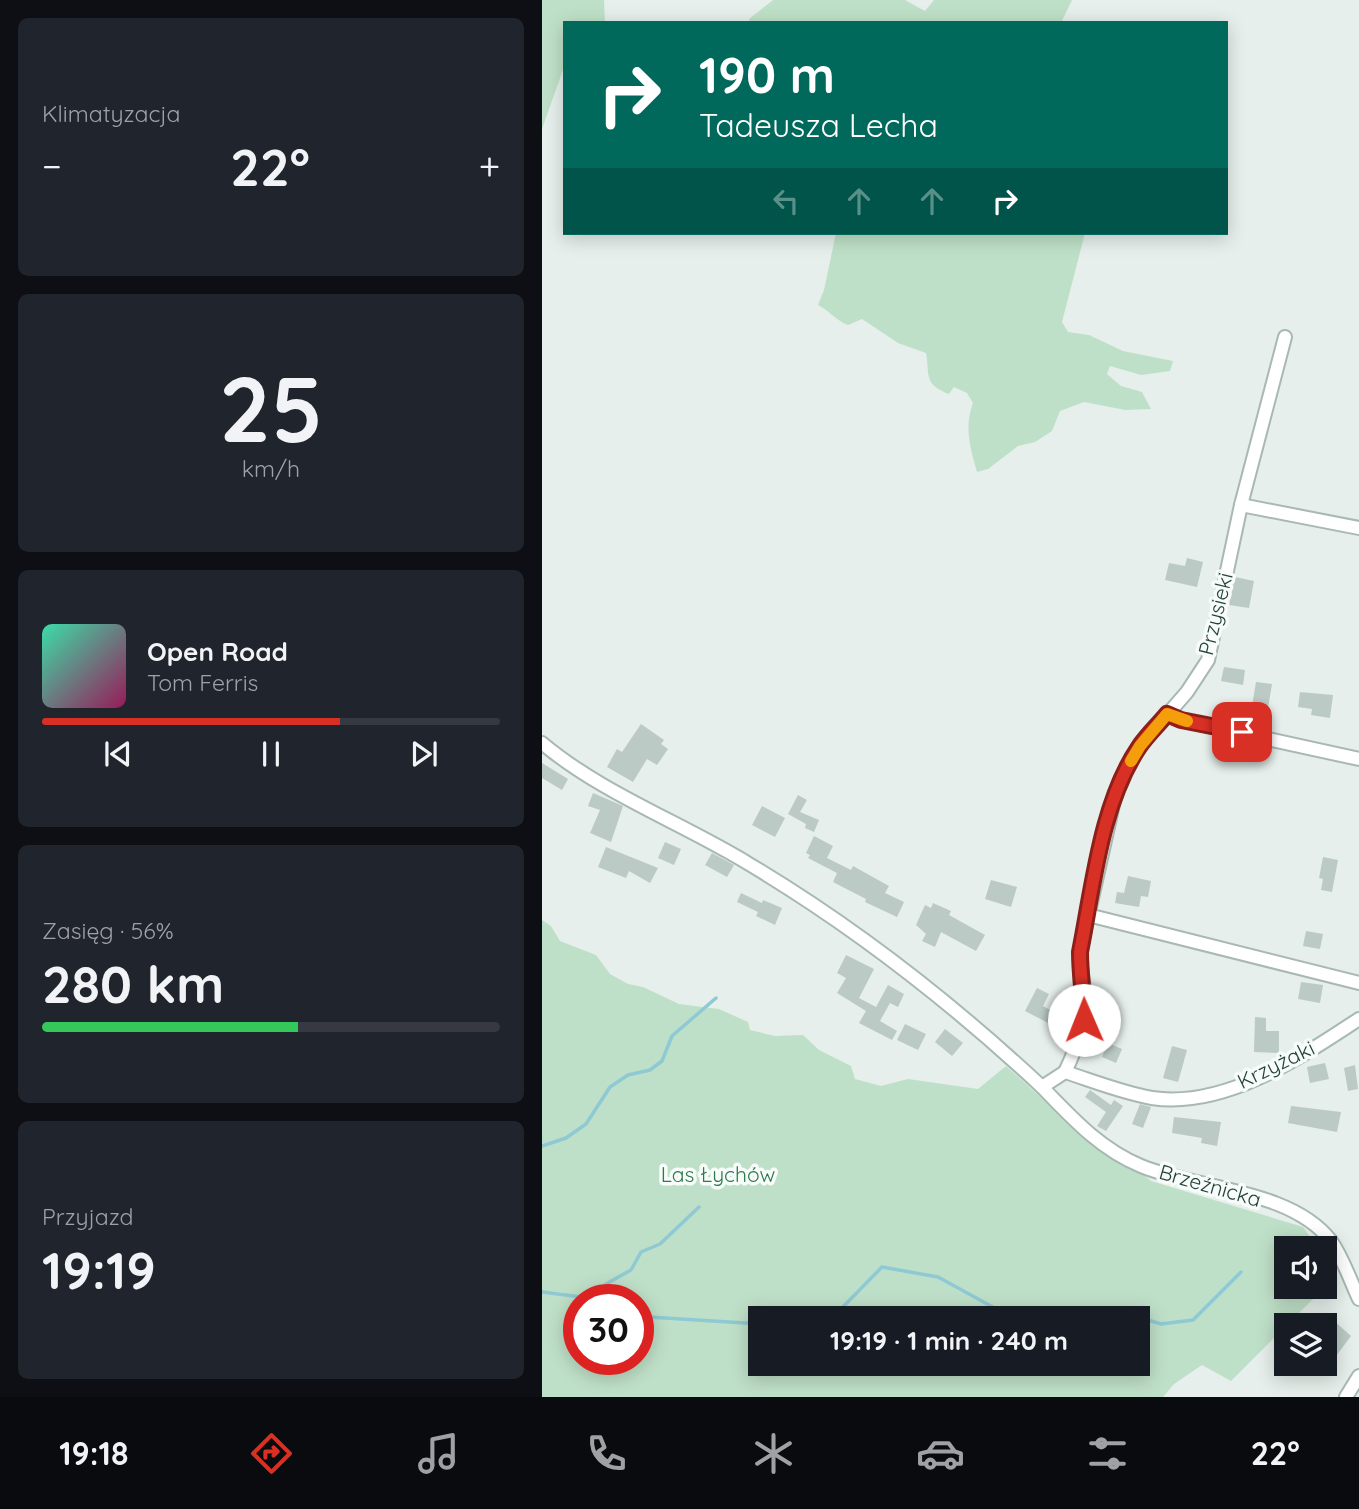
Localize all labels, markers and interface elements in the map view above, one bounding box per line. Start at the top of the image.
text: 190 m [699,44,835,105]
icon: right [584,49,675,140]
text: Klimatyzacja [42,99,181,128]
text: Tadeusza Lecha [699,105,938,145]
text: 22° [230,134,310,199]
text: − [42,142,62,190]
text: + [479,142,500,190]
icon: left [767,182,805,220]
icon: ahead [840,182,878,220]
icon: ahead [913,182,951,220]
icon: right [986,182,1024,220]
text: 25 [219,351,323,465]
text: km/h [242,454,300,483]
street label: Przysieki [1192,570,1238,658]
text: Open Road [147,635,288,668]
text: Tom Ferris [147,668,258,697]
pin [1212,702,1272,762]
icon: arrive [1223,713,1261,751]
icon: previous [99,735,137,773]
icon: pause [252,735,290,773]
icon: next [405,735,443,773]
text: Zasięg · 56% [42,916,174,945]
text: 280 km [42,951,224,1016]
position arrow [1047,983,1121,1057]
street label: Krzyżaki [1233,1034,1318,1094]
street label: Brzeźnicka [1156,1158,1264,1212]
park label: Las Łychów [661,1161,776,1187]
text: Przyjazd [42,1202,134,1231]
map controls [1274,1236,1337,1376]
button: sound [1274,1236,1337,1299]
text: 19:19 [42,1237,156,1302]
speed limit sign: 30 [563,1284,654,1375]
button: layers [1274,1313,1337,1376]
text: 19:19 · 1 min · 240 m [830,1324,1068,1357]
icon: directions [247,1429,296,1478]
icon: music [414,1429,463,1478]
icon: phone [582,1429,631,1478]
icon: climate [749,1429,798,1478]
icon: car [916,1429,965,1478]
icon: filters [1083,1429,1132,1478]
text: 19:18 [59,1433,129,1473]
text: 22° [1251,1433,1300,1473]

